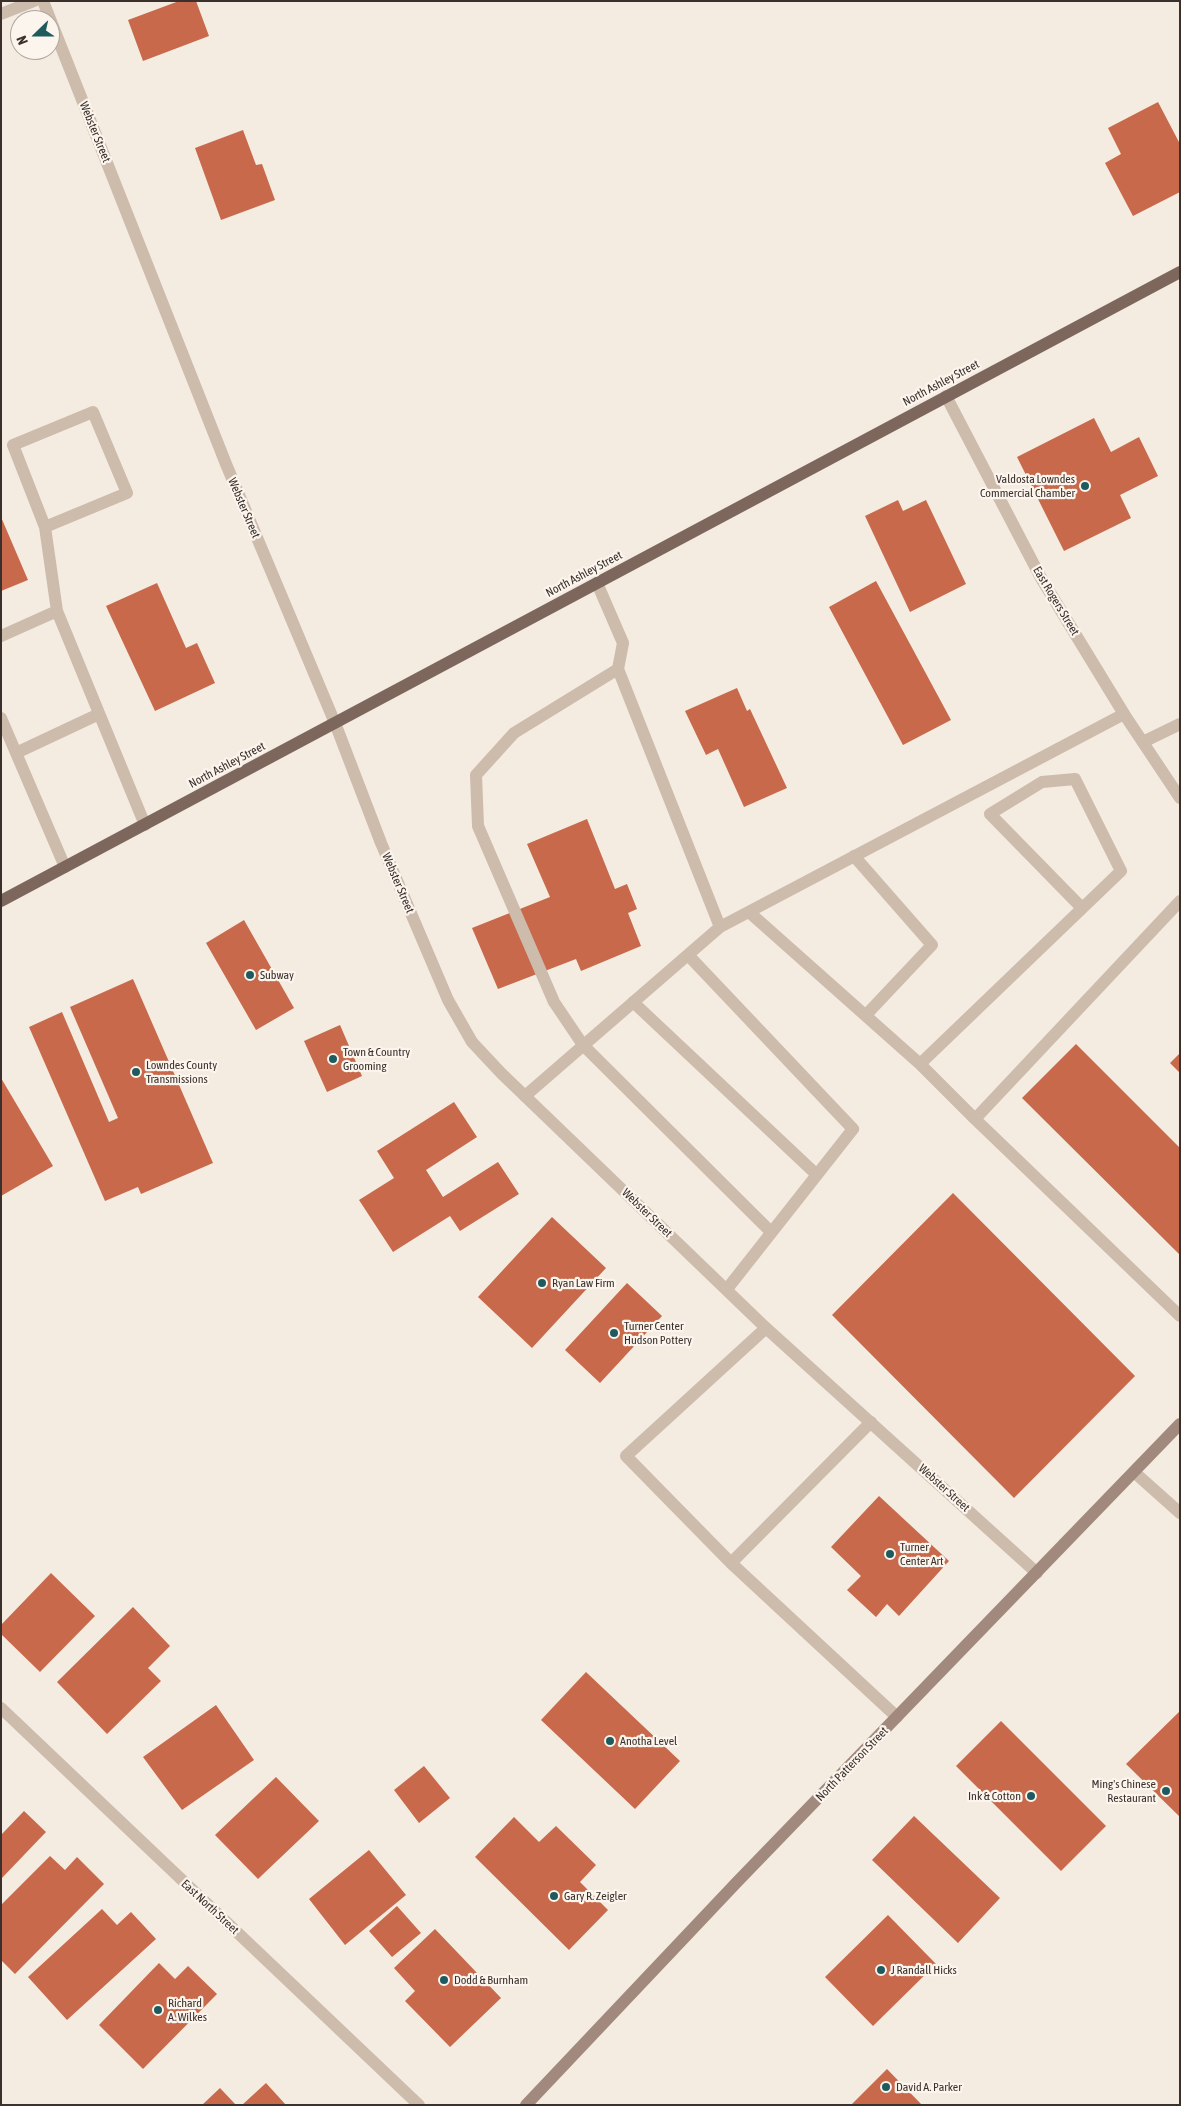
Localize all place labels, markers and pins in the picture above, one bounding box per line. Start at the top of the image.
place label: Valdosta Lowndes Commercial Chamber [980,472,1075,500]
marker: Valdosta Lowndes Commercial Chamber [1079,480,1091,492]
place label: Subway [260,968,294,982]
marker: Subway [244,969,256,981]
place label: Town & Country Grooming [343,1045,410,1073]
marker: Town & Country Grooming [327,1053,339,1065]
place label: Lowndes County Transmissions [146,1058,217,1086]
marker: Lowndes County Transmissions [130,1066,142,1078]
place label: Ryan Law Firm [552,1276,615,1290]
marker: Ryan Law Firm [536,1277,548,1289]
place label: Turner Center Hudson Pottery [624,1319,692,1347]
marker: Turner Center Hudson Pottery [608,1327,620,1339]
place label: Turner Center Art [900,1540,943,1568]
marker: Turner Center Art [884,1548,896,1560]
place label: Anotha Level [620,1734,677,1748]
marker: Anotha Level [604,1735,616,1747]
place label: Ming's Chinese Restaurant [1091,1777,1156,1805]
marker: Ming's Chinese Restaurant [1160,1785,1172,1797]
place label: Ink & Cotton [968,1789,1021,1803]
marker: Ink & Cotton [1025,1790,1037,1802]
place label: Gary R. Zeigler [564,1889,627,1903]
marker: Gary R. Zeigler [548,1890,560,1902]
place label: J Randall Hicks [891,1963,957,1977]
marker: J Randall Hicks [875,1964,887,1976]
place label: Dodd & Burnham [454,1973,528,1987]
marker: Dodd & Burnham [438,1974,450,1986]
place label: Richard A. Wilkes [168,1996,207,2024]
marker: Richard A. Wilkes [152,2004,164,2016]
place label: David A. Parker [896,2080,962,2094]
marker: David A. Parker [880,2081,892,2093]

